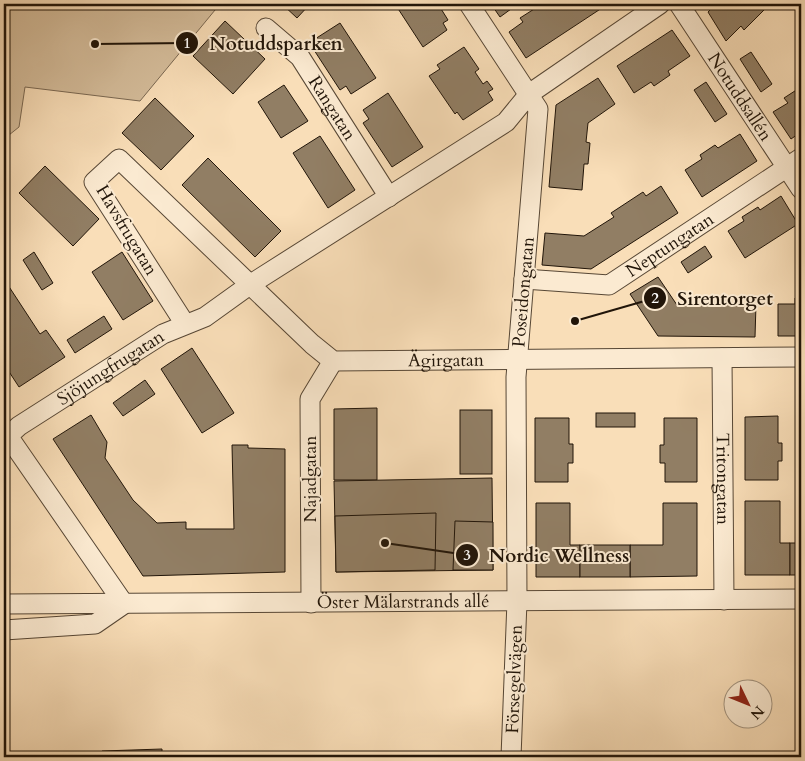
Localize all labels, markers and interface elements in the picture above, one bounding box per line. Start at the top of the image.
callout: Notuddsparken [175,26,353,60]
text: Notuddsparken [209,31,343,57]
text: 1 [183,33,191,53]
street label: Notuddsallén [701,48,778,147]
street label: Rangatan [302,71,362,146]
street label: Havsfrugatan [90,180,164,281]
street label: Neptungatan [621,207,719,283]
street label: Poseidongatan [506,235,541,348]
callout: Sirentorget [642,281,783,315]
text: Sirentorget [677,286,773,312]
text: 2 [651,288,659,308]
street label: Sjöjungfrugatan [52,324,170,412]
street label: Ägirgatan [408,348,485,373]
street label: Tritongatan [710,433,735,526]
street label: Najadgatan [298,435,323,523]
callout: Nordic Wellness [454,538,639,572]
text: Nordic Wellness [489,543,629,569]
text: 3 [463,545,471,565]
street label: Öster Mälarstrands allé [317,589,489,615]
street label: Försegelvägen [500,623,529,734]
north arrow [722,678,772,728]
text: N [746,702,768,723]

